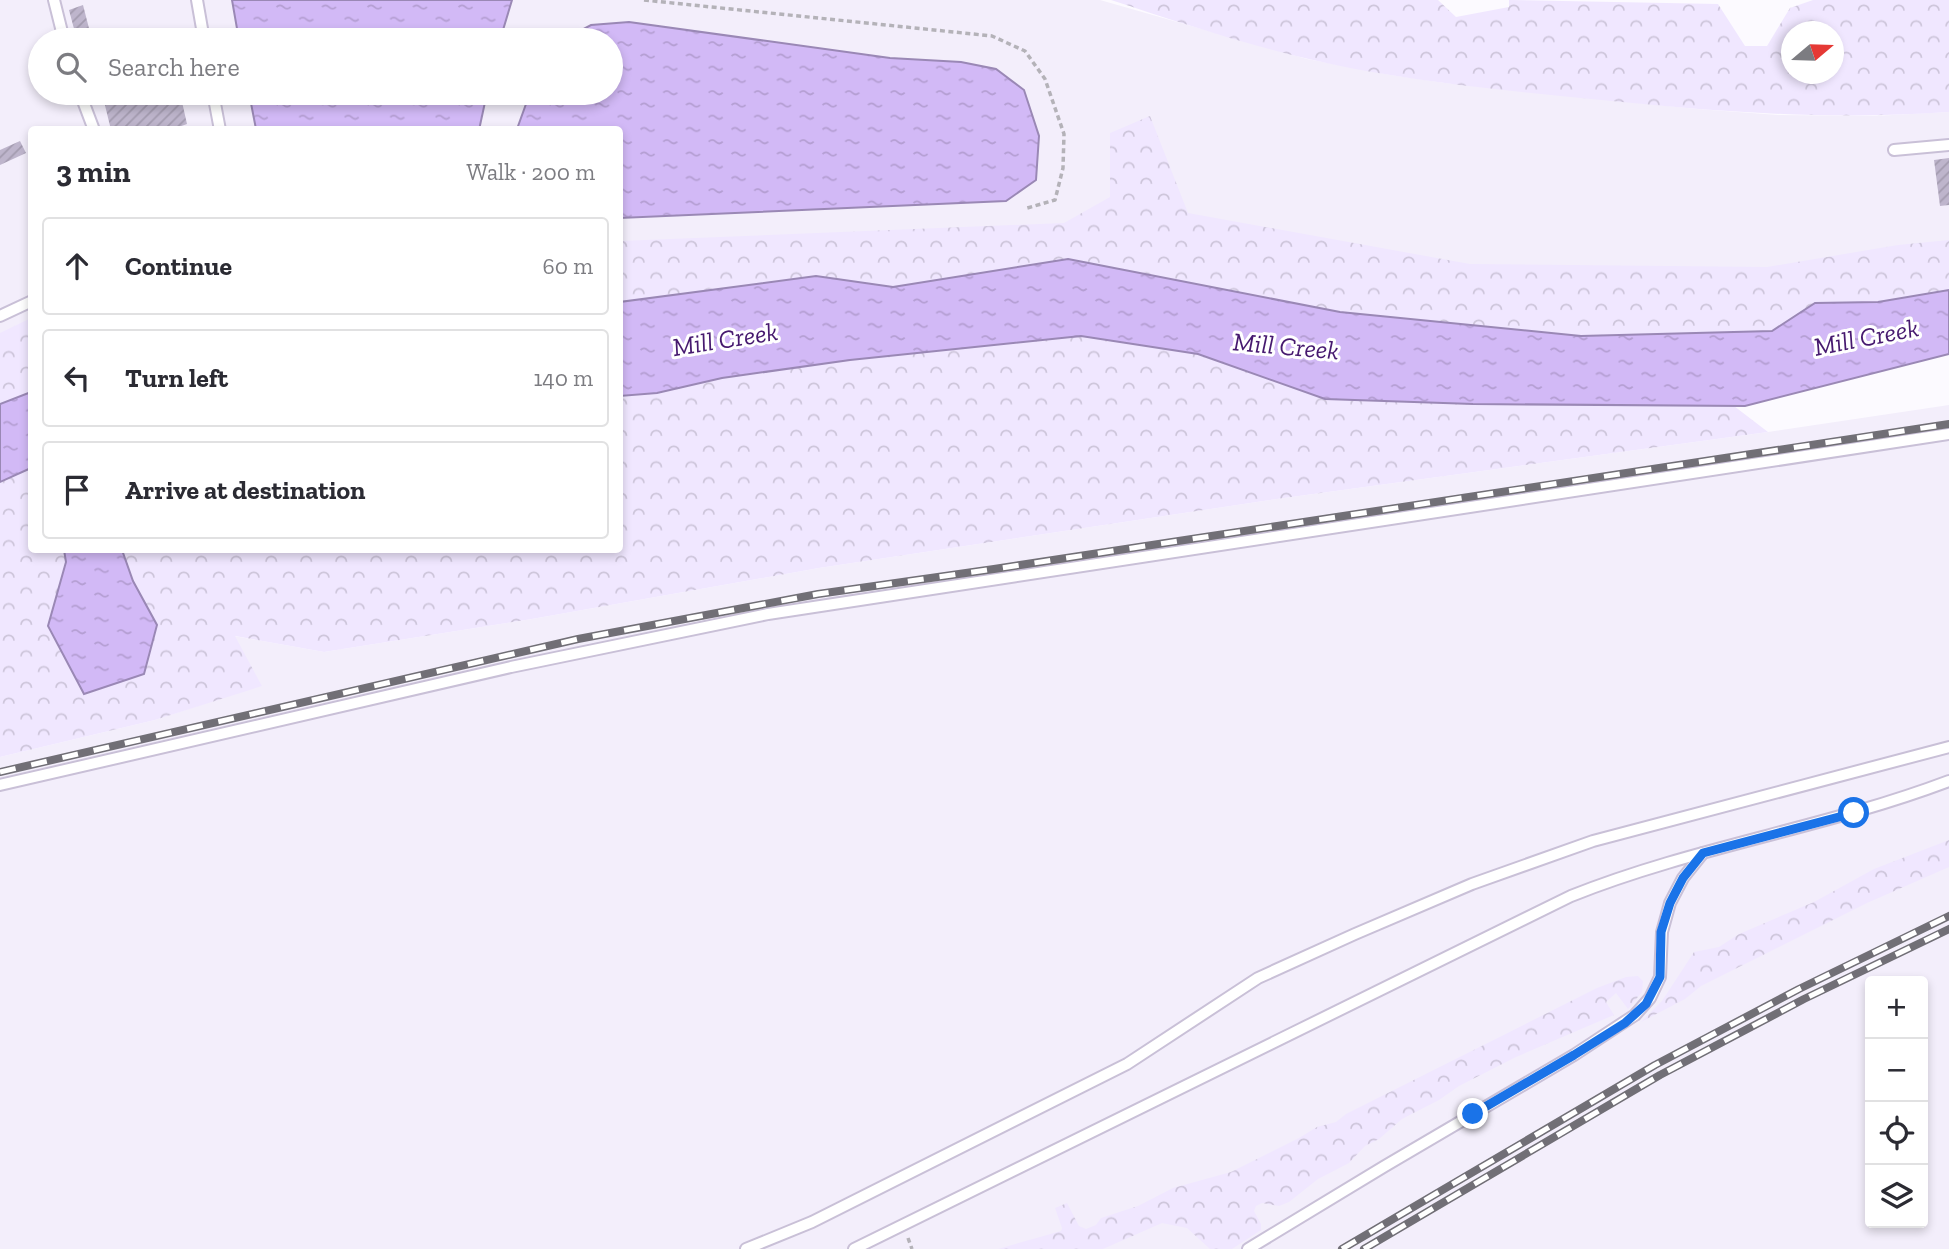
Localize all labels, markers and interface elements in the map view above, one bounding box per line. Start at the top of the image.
north arrow [1781,21,1844,84]
search box [28,28,623,105]
icon: search [52,48,90,86]
text: Search here [108,51,240,83]
text: 3 min [56,154,131,190]
text: Walk · 200 m [466,158,595,186]
icon: ahead [58,247,96,285]
text: Continue [125,250,232,282]
text: 60 m [542,252,593,280]
water label: Mill Creek [1811,311,1921,363]
water label: Mill Creek [670,315,780,363]
water label: Mill Creek [1232,325,1340,367]
icon: left [58,359,96,397]
text: Turn left [125,362,228,394]
text: 140 m [533,364,593,392]
icon: arrive [58,471,96,509]
text: Arrive at destination [125,474,365,506]
route start [1838,797,1869,828]
map controls [1865,976,1928,1228]
button: + [1865,976,1928,1039]
button: − [1865,1039,1928,1102]
route end [1457,1098,1488,1129]
button: locate [1865,1102,1928,1165]
button: layers [1865,1165,1928,1228]

